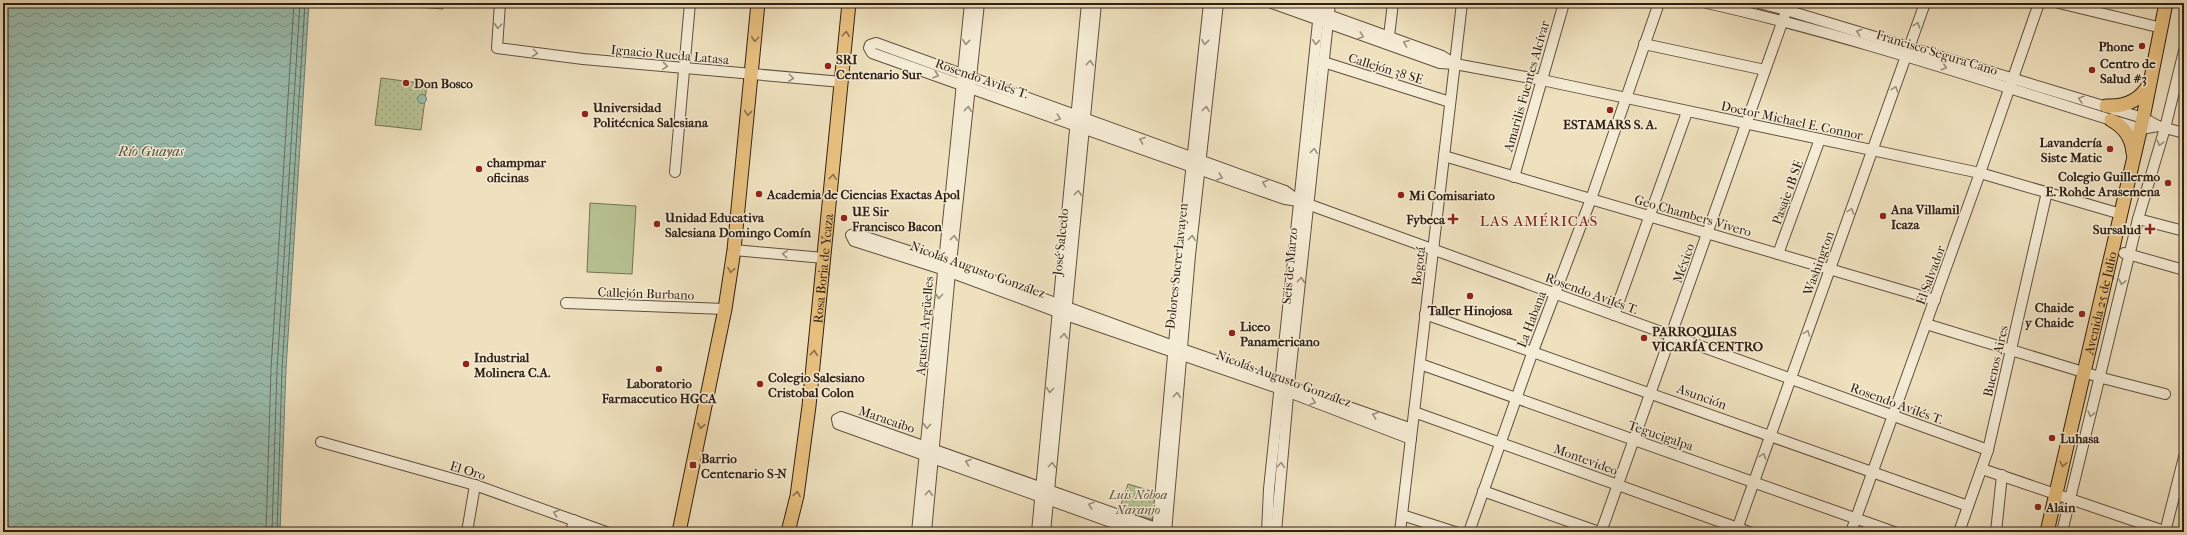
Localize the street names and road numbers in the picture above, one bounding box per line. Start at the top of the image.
street label: Amarilis Fuentes Alcívar [1500,18,1553,154]
street label: Francisco Segura Cano [1874,27,2000,78]
street label: Ignacio Rueda Latasa [610,42,731,67]
street label: Callejón 38 SE [1346,50,1425,87]
street label: Rosendo Avilés T. [933,55,1031,101]
street label: Doctor Michael E. Connor [1720,98,1865,143]
street label: Pasaje 1B SE [1769,158,1806,226]
street label: Geo Chambers Vivero [1633,192,1753,239]
street label: Dolores Sucre Lavayen [1162,202,1191,330]
street label: José Salcedo [1049,207,1072,277]
street label: Rosa Borja de Ycaza [810,212,836,324]
street label: Seis de Marzo [1279,227,1300,305]
street label: Washington [1800,229,1837,298]
street label: Nicolás Augusto González [908,238,1048,301]
street label: México [1670,241,1697,285]
street label: El Salvador [1913,243,1948,307]
street label: Bogotá [1409,245,1428,286]
street label: Avenida 25 de Julio [2081,250,2120,357]
street label: Rosendo Avilés T. [1543,270,1640,317]
street label: Agustín Argüelles [913,276,936,377]
street label: Callejón Burbano [597,284,695,303]
street label: La Habana [1514,288,1549,350]
street label: Buenos Aires [1980,324,2011,398]
street label: Nicolás Augusto González [1214,347,1354,410]
street label: Asunción [1674,380,1729,412]
street label: Rosendo Avilés T. [1848,380,1945,427]
street label: Maracaibo [857,403,917,436]
street label: Tegucigalpa [1626,417,1696,454]
street label: Montevideo [1552,441,1620,478]
street label: El Oro [448,458,488,483]

